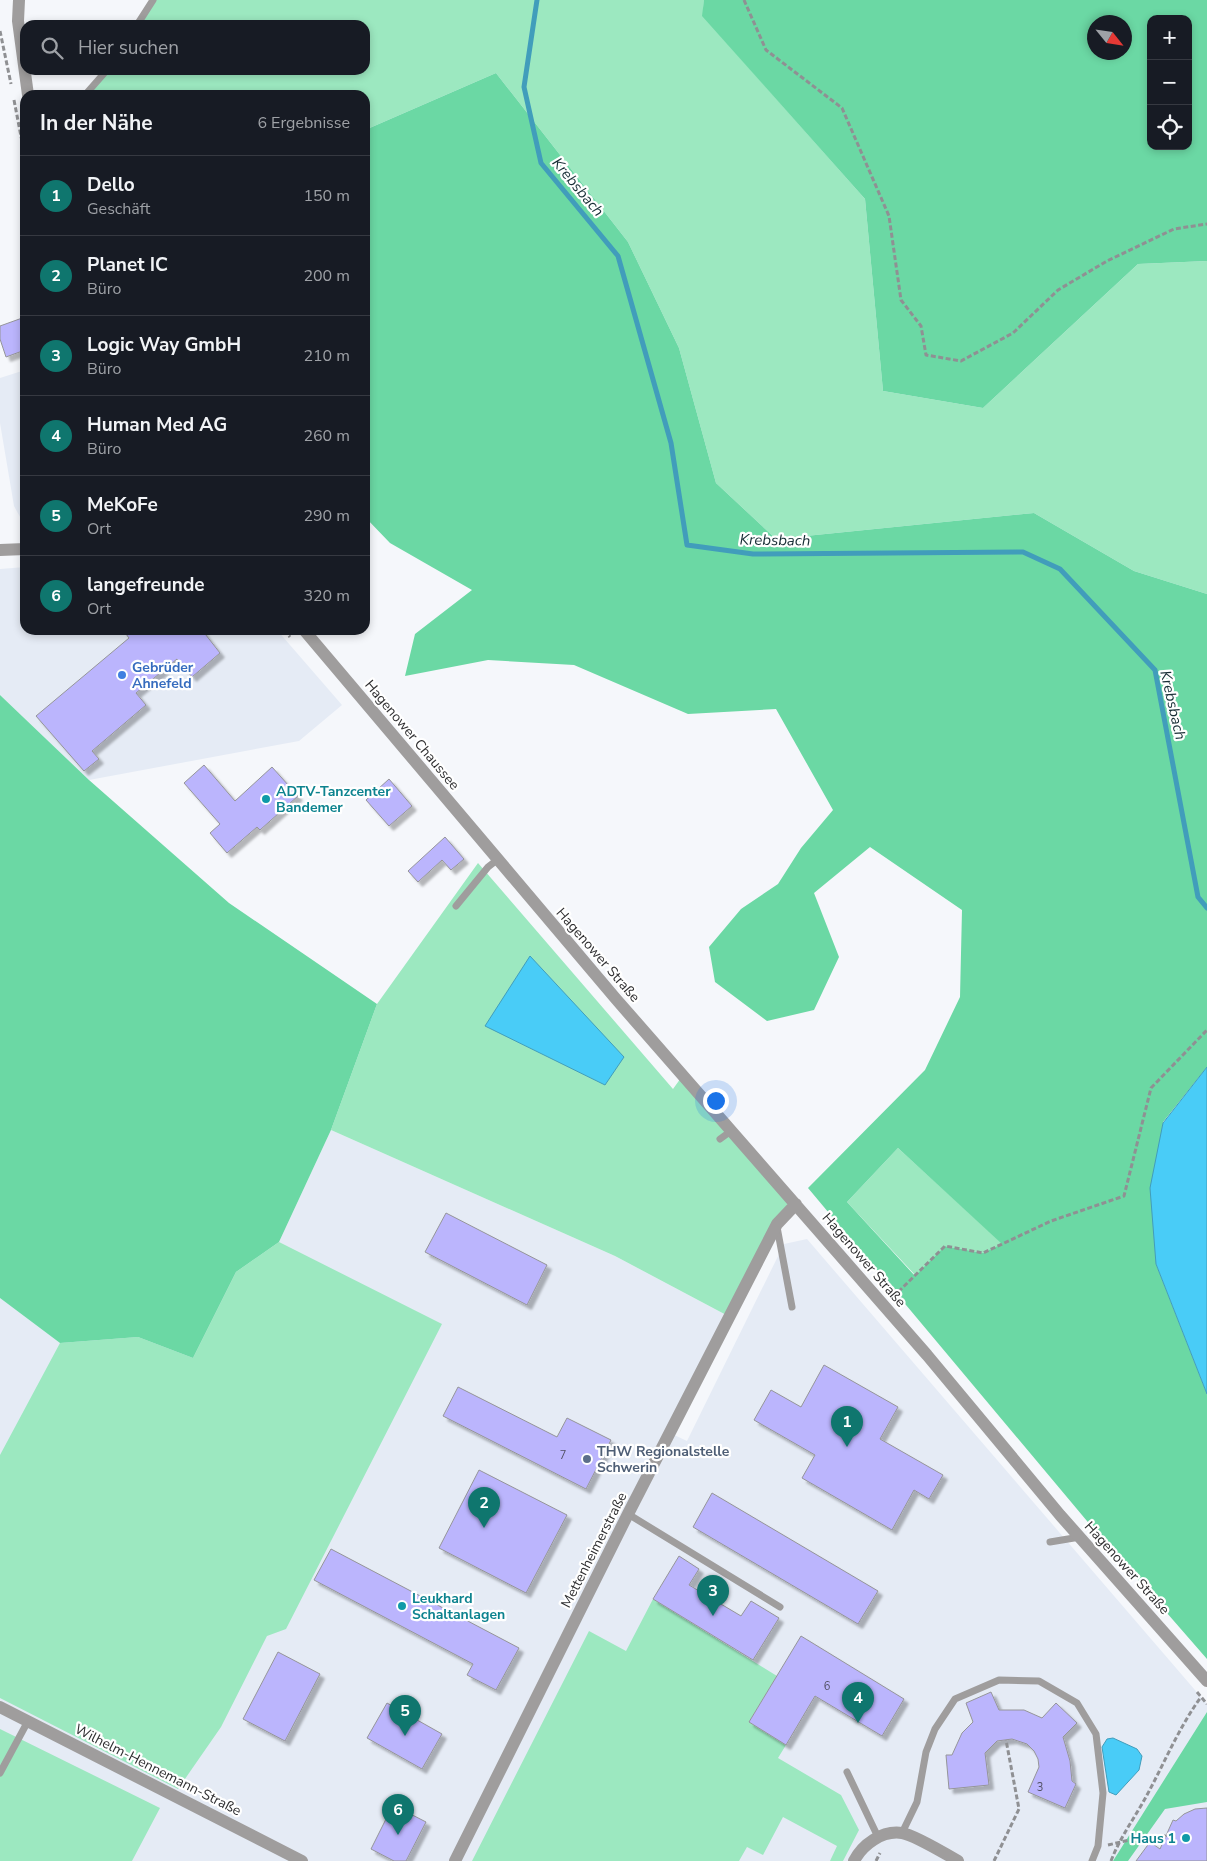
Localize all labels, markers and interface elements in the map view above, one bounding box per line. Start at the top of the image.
north arrow [1087,15,1132,60]
map controls [1147,15,1192,150]
button: + [1147,15,1192,60]
search box [20,20,370,75]
icon: search [38,34,66,62]
text: Hier suchen [78,35,179,61]
button: − [1147,60,1192,105]
button: locate [1147,105,1192,150]
text: In der Nähe [40,109,153,137]
text: 6 Ergebnisse [257,112,350,134]
water label: Krebsbach [548,153,608,221]
text: Dello [87,172,135,198]
text: 1 [51,185,61,207]
text: 150 m [303,185,350,207]
text: Geschäft [87,198,150,220]
text: Planet IC [87,252,168,278]
text: 2 [51,265,61,287]
text: 200 m [303,265,350,287]
text: Büro [87,278,121,300]
text: Logic Way GmbH [87,332,241,358]
text: 3 [51,345,61,367]
text: 210 m [303,345,350,367]
text: Büro [87,358,121,380]
text: Human Med AG [87,412,227,438]
text: 4 [51,425,61,447]
text: 260 m [303,425,350,447]
text: Büro [87,438,121,460]
text: MeKoFe [87,492,158,518]
text: 5 [51,505,61,527]
text: 290 m [303,505,350,527]
text: Ort [87,518,111,540]
water label: Krebsbach [739,529,811,551]
text: langefreunde [87,572,205,598]
text: 6 [51,585,61,607]
text: 320 m [303,585,350,607]
text: Ort [87,598,111,620]
place label: Gebrüder Ahnefeld [132,658,194,693]
water label: Krebsbach [1155,668,1191,742]
marker: Gebrüder Ahnefeld [116,669,128,681]
street label: Hagenower Chaussee [360,676,464,794]
place label: ADTV-Tanzcenter Bandemer [276,782,391,817]
marker: ADTV-Tanzcenter Bandemer [260,793,272,805]
street label: Hagenower Straße [552,904,644,1006]
your location [703,1088,729,1114]
street label: Hagenower Straße [818,1209,910,1311]
pin: 1 [831,1406,863,1447]
place label: THW Regionalstelle Schwerin [597,1442,730,1477]
house number: 7 [560,1448,566,1463]
marker: THW Regionalstelle Schwerin [581,1453,593,1465]
pin: 2 [468,1487,500,1528]
street label: Mettenheimerstraße [557,1489,631,1611]
street label: Hagenower Straße [1080,1517,1174,1619]
pin: 3 [697,1575,729,1616]
place label: Leukhard Schaltanlagen [412,1589,505,1624]
marker: Leukhard Schaltanlagen [396,1600,408,1612]
house number: 6 [824,1679,831,1694]
pin: 4 [842,1682,874,1723]
pin: 5 [389,1695,421,1736]
street label: Wilhelm-Hennemann-Straße [71,1720,245,1820]
house number: 3 [1037,1780,1043,1795]
pin: 6 [382,1794,414,1835]
place label: Haus 1 [1130,1829,1176,1848]
marker: Haus 1 [1180,1832,1192,1844]

